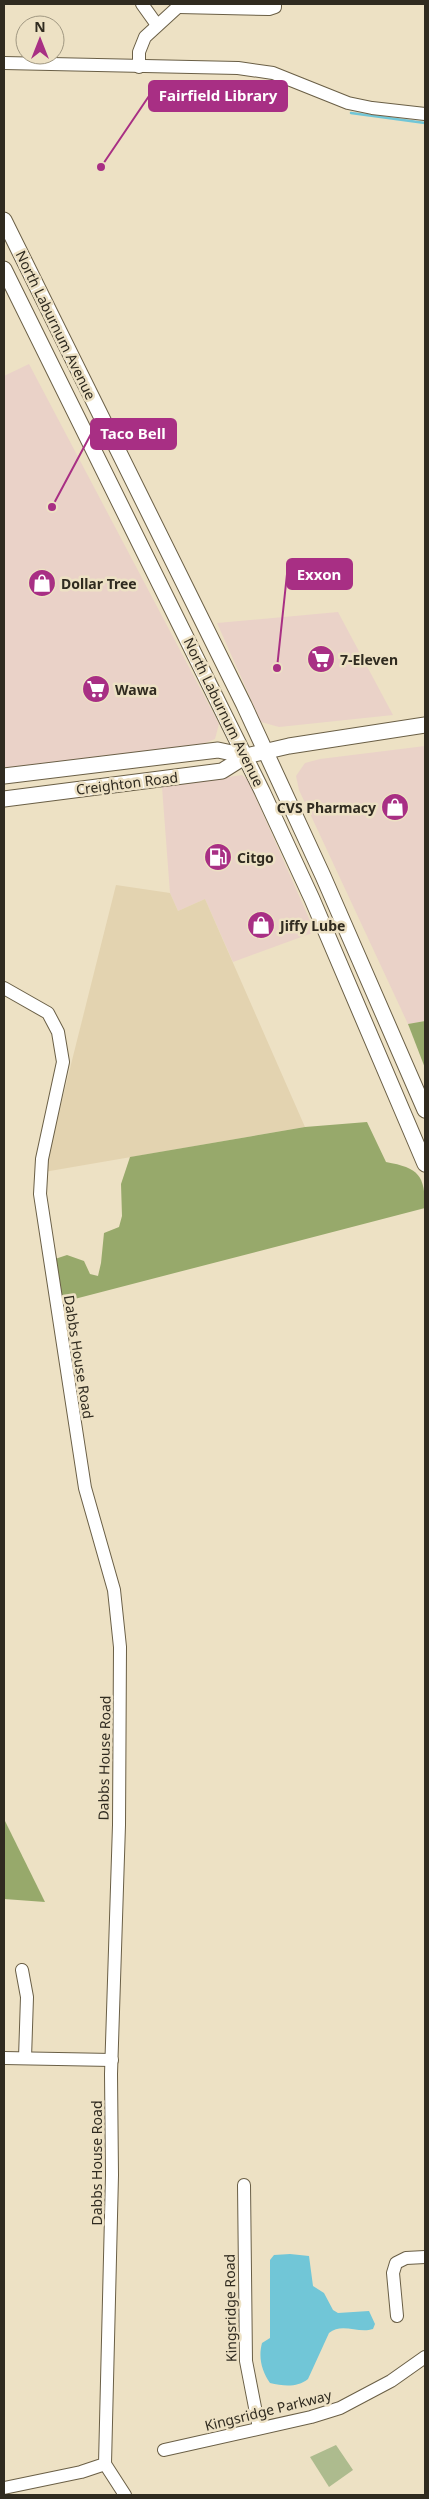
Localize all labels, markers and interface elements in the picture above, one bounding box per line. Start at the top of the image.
north arrow [15,15,65,65]
text: N [34,17,46,36]
callout: Fairfield Library [149,81,287,111]
text: Fairfield Library [159,85,278,105]
street label: North Laburnum Avenue [12,247,100,403]
callout: Taco Bell [91,419,176,449]
text: Taco Bell [100,423,166,443]
callout: Exxon [287,559,352,589]
text: Exxon [297,564,341,584]
shop icon: Dollar Tree [27,568,57,598]
place label: Dollar Tree [61,574,137,593]
street label: North Laburnum Avenue [180,634,268,790]
supermarket icon: 7-Eleven [306,644,336,674]
place label: 7-Eleven [340,650,398,669]
supermarket icon: Wawa [81,674,111,704]
place label: Wawa [115,680,157,699]
street label: Creighton Road [75,767,179,799]
shop icon: CVS Pharmacy [380,792,410,822]
place label: CVS Pharmacy [277,798,376,817]
fuel station icon: Citgo [203,842,233,872]
place label: Citgo [237,848,274,867]
shop icon: Jiffy Lube [246,910,276,940]
place label: Jiffy Lube [278,916,345,935]
street label: Dabbs House Road [60,1294,98,1420]
street label: Dabbs House Road [93,1695,115,1821]
street label: Dabbs House Road [87,2100,106,2226]
street label: Kingsridge Road [220,2254,240,2362]
street label: Kingsridge Parkway [203,2385,334,2435]

